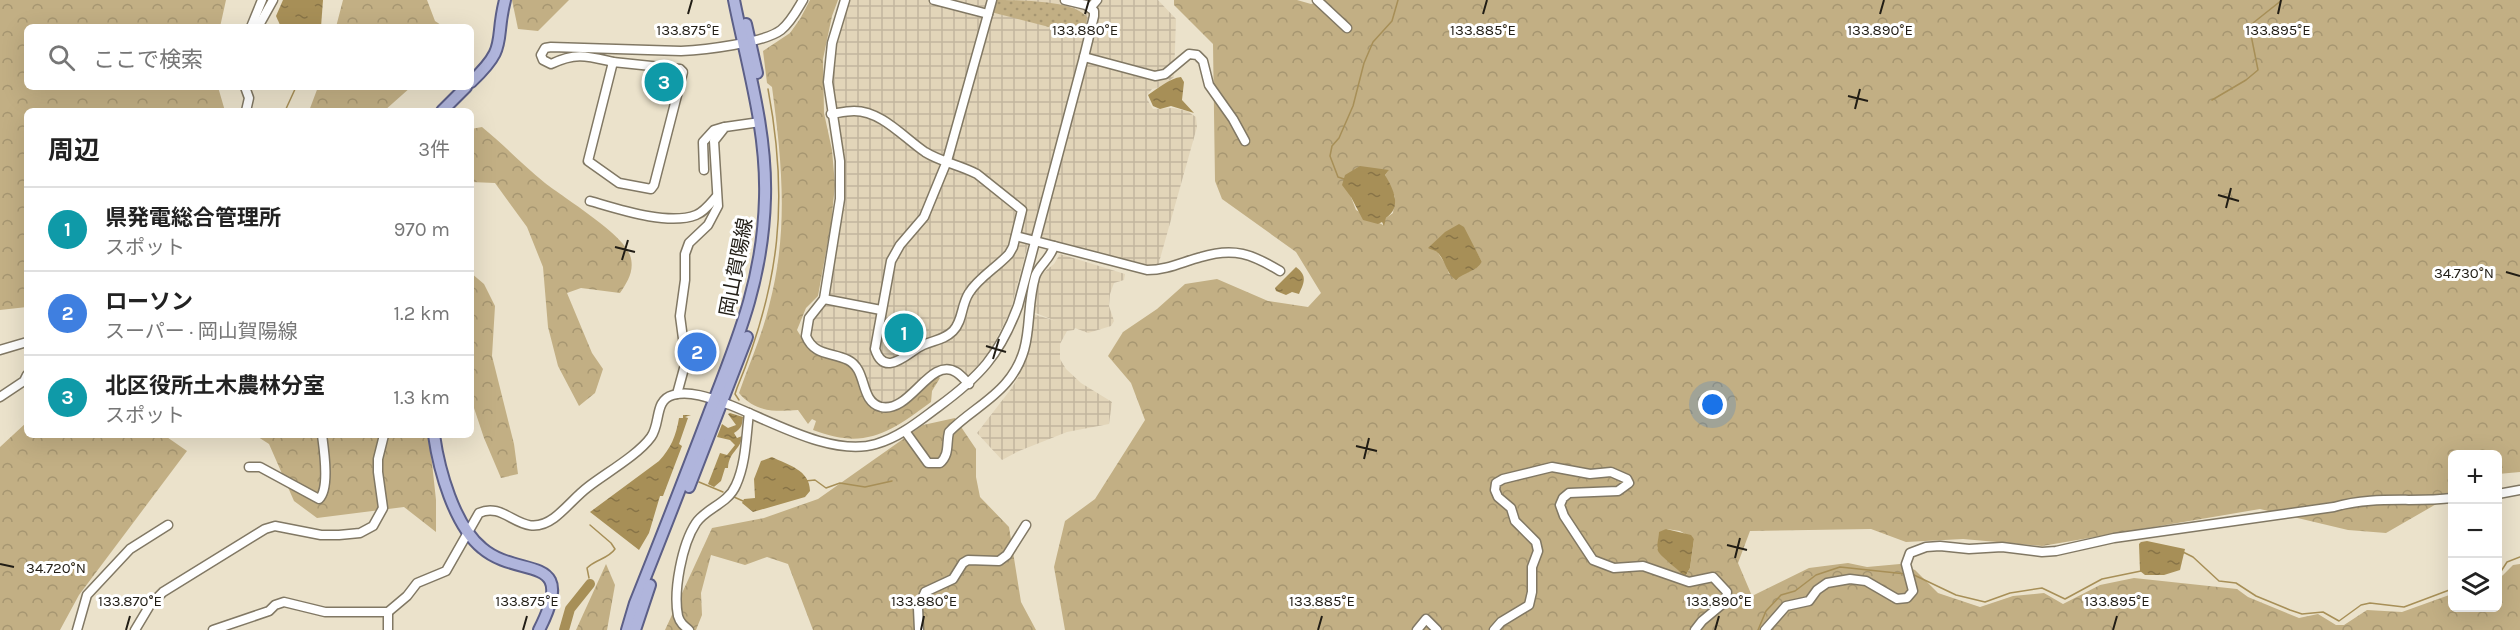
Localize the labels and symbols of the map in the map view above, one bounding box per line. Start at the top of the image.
text: 133.875°E [656,21,720,39]
text: 133.880°E [1052,21,1118,39]
text: 133.885°E [1450,21,1516,39]
text: 133.890°E [1847,21,1913,39]
text: 133.895°E [2245,21,2311,39]
pin: 3 [644,60,684,104]
street label: 岡山賀陽線 [716,216,757,318]
text: 34.730°N [2434,264,2494,282]
pin: 1 [884,310,924,356]
pin: 2 [678,330,716,374]
your location [1698,390,1727,419]
text: 34.720°N [26,559,86,577]
text: 133.870°E [98,592,162,610]
text: 133.875°E [495,592,559,610]
text: 133.880°E [891,592,957,610]
text: 133.885°E [1289,592,1355,610]
text: 133.890°E [1686,592,1752,610]
text: 133.895°E [2084,592,2150,610]

